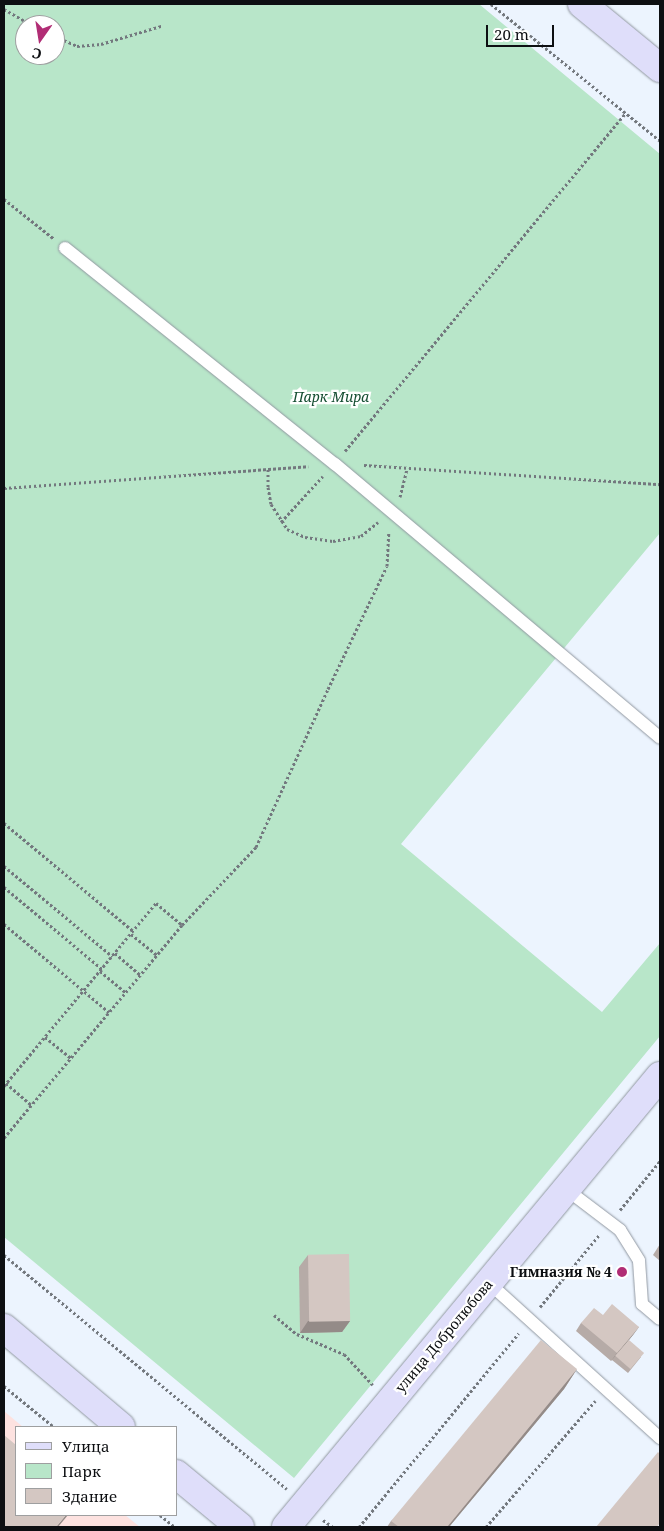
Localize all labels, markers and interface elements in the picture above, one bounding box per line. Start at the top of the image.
north arrow [15,15,65,65]
scale bar [489,15,556,47]
text: 20 m [494,24,529,44]
text: С [30,44,43,64]
park label: Парк Мира [293,389,369,405]
place label: Гимназия № 4 [510,1264,612,1280]
marker: Гимназия № 4 [616,1266,628,1278]
street label: улица Добролюбова [392,1276,496,1396]
legend [15,1426,178,1516]
text: Улица [62,1436,110,1456]
text: Парк [62,1461,101,1481]
text: Здание [62,1486,117,1506]

